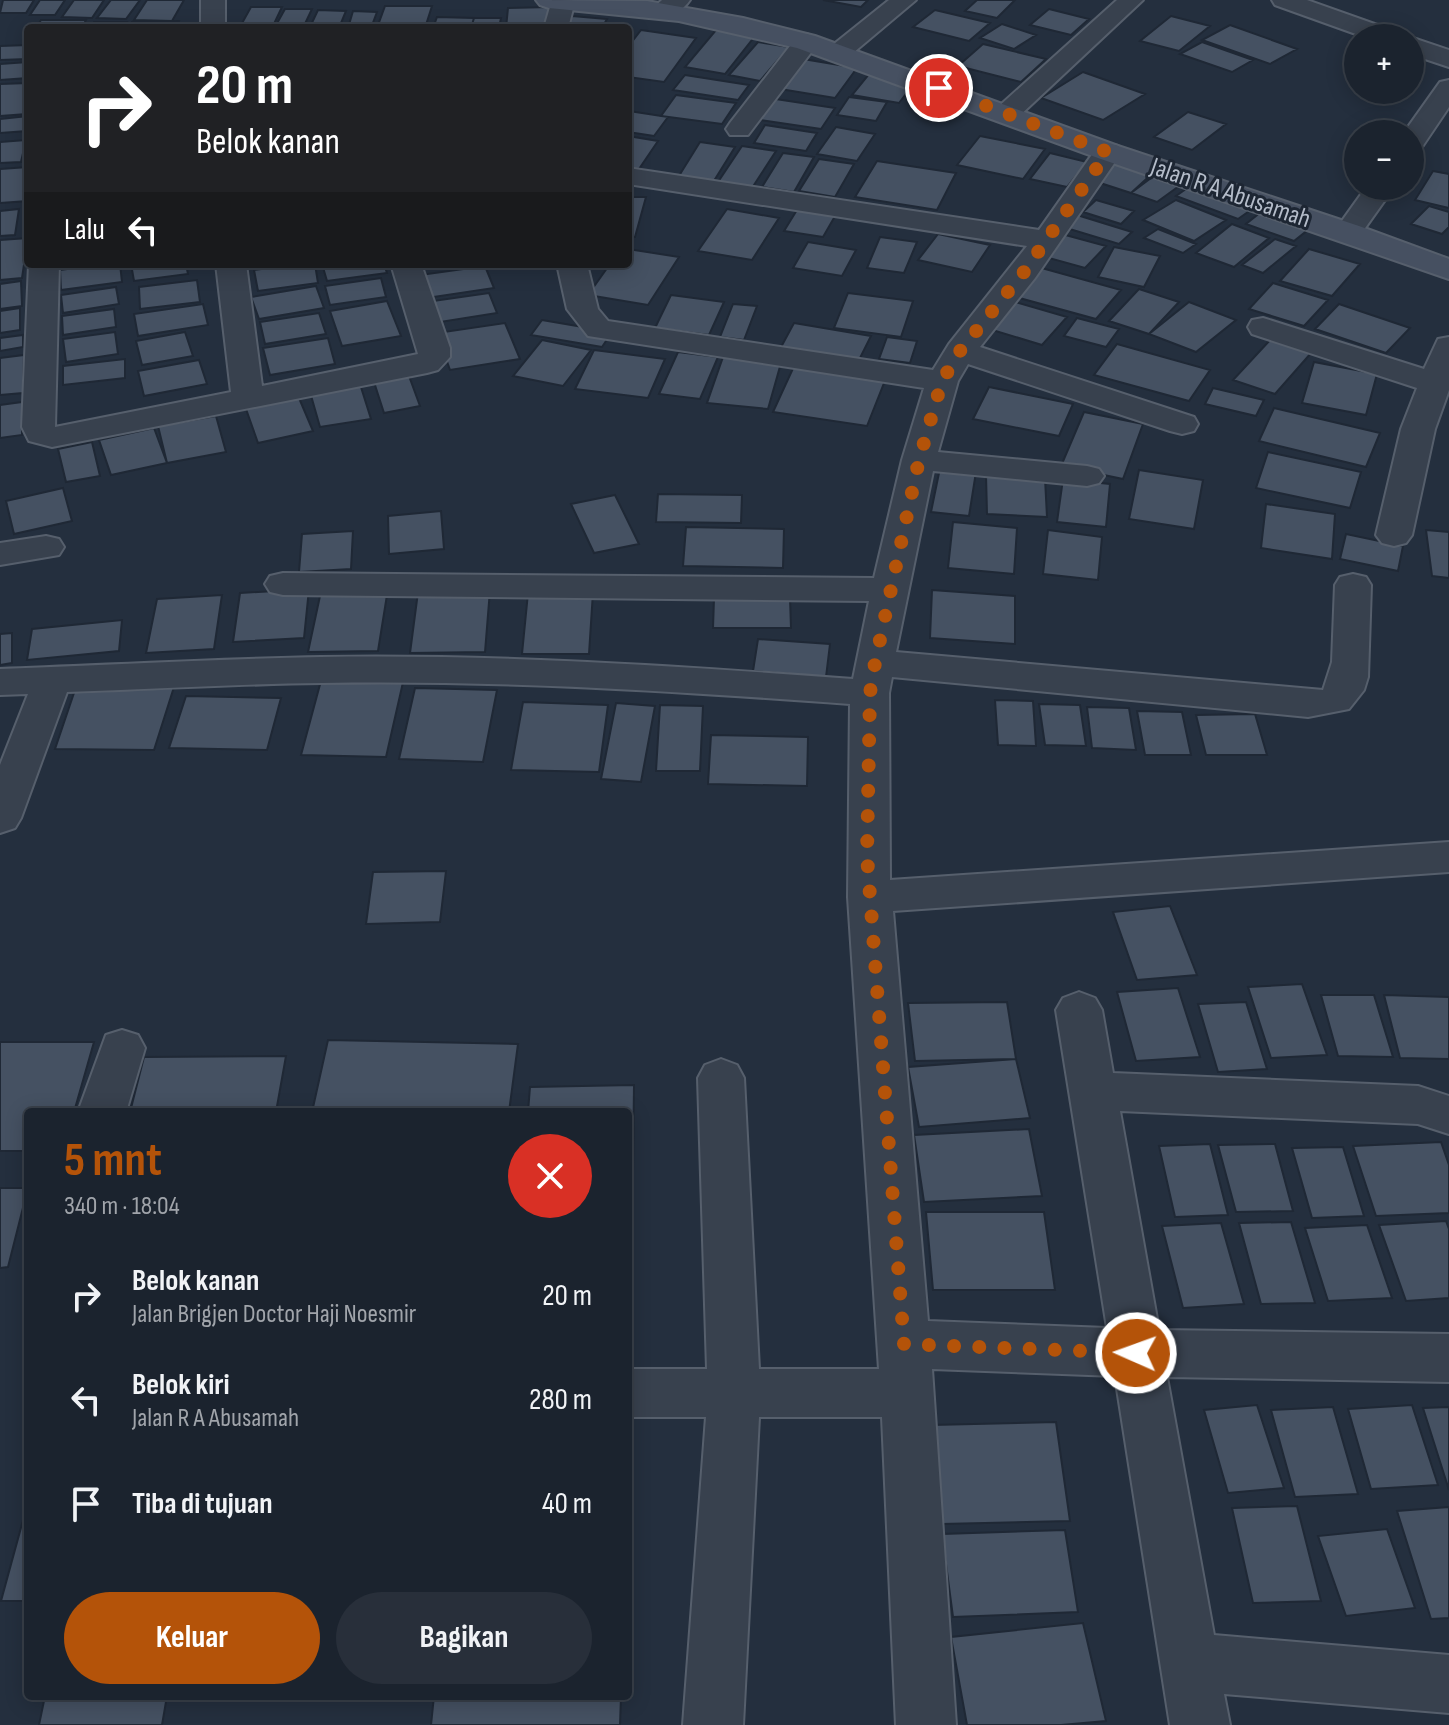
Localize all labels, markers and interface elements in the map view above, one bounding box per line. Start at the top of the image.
map controls [1344,24,1424,200]
button: + [1344,24,1424,104]
text: 20 m [196,53,293,120]
pin [905,54,973,122]
icon: right [64,56,168,160]
icon: arrive [917,66,961,110]
button: − [1344,120,1424,200]
text: Belok kanan [196,121,340,164]
street label: Jalan R A Abusamah [1146,151,1315,235]
icon: left [121,208,165,252]
text: Lalu [64,212,105,248]
text: 5 mnt [64,1132,162,1189]
button: close [508,1134,592,1218]
text: 340 m · 18:04 [64,1191,180,1222]
text: Belok kanan [132,1263,259,1299]
icon: right [64,1274,108,1318]
text: 20 m [542,1278,592,1314]
text: Jalan Brigjen Doctor Haji Noesmir [132,1299,416,1330]
position arrow [1094,1311,1178,1395]
text: Belok kiri [132,1367,230,1403]
icon: left [64,1378,108,1422]
text: 280 m [529,1382,592,1418]
text: Jalan R A Abusamah [132,1403,299,1434]
icon: arrive [64,1482,108,1526]
text: Tiba di tujuan [132,1486,273,1522]
text: 40 m [542,1486,592,1522]
button: Keluar [64,1592,320,1684]
button: Bagikan [336,1592,592,1684]

